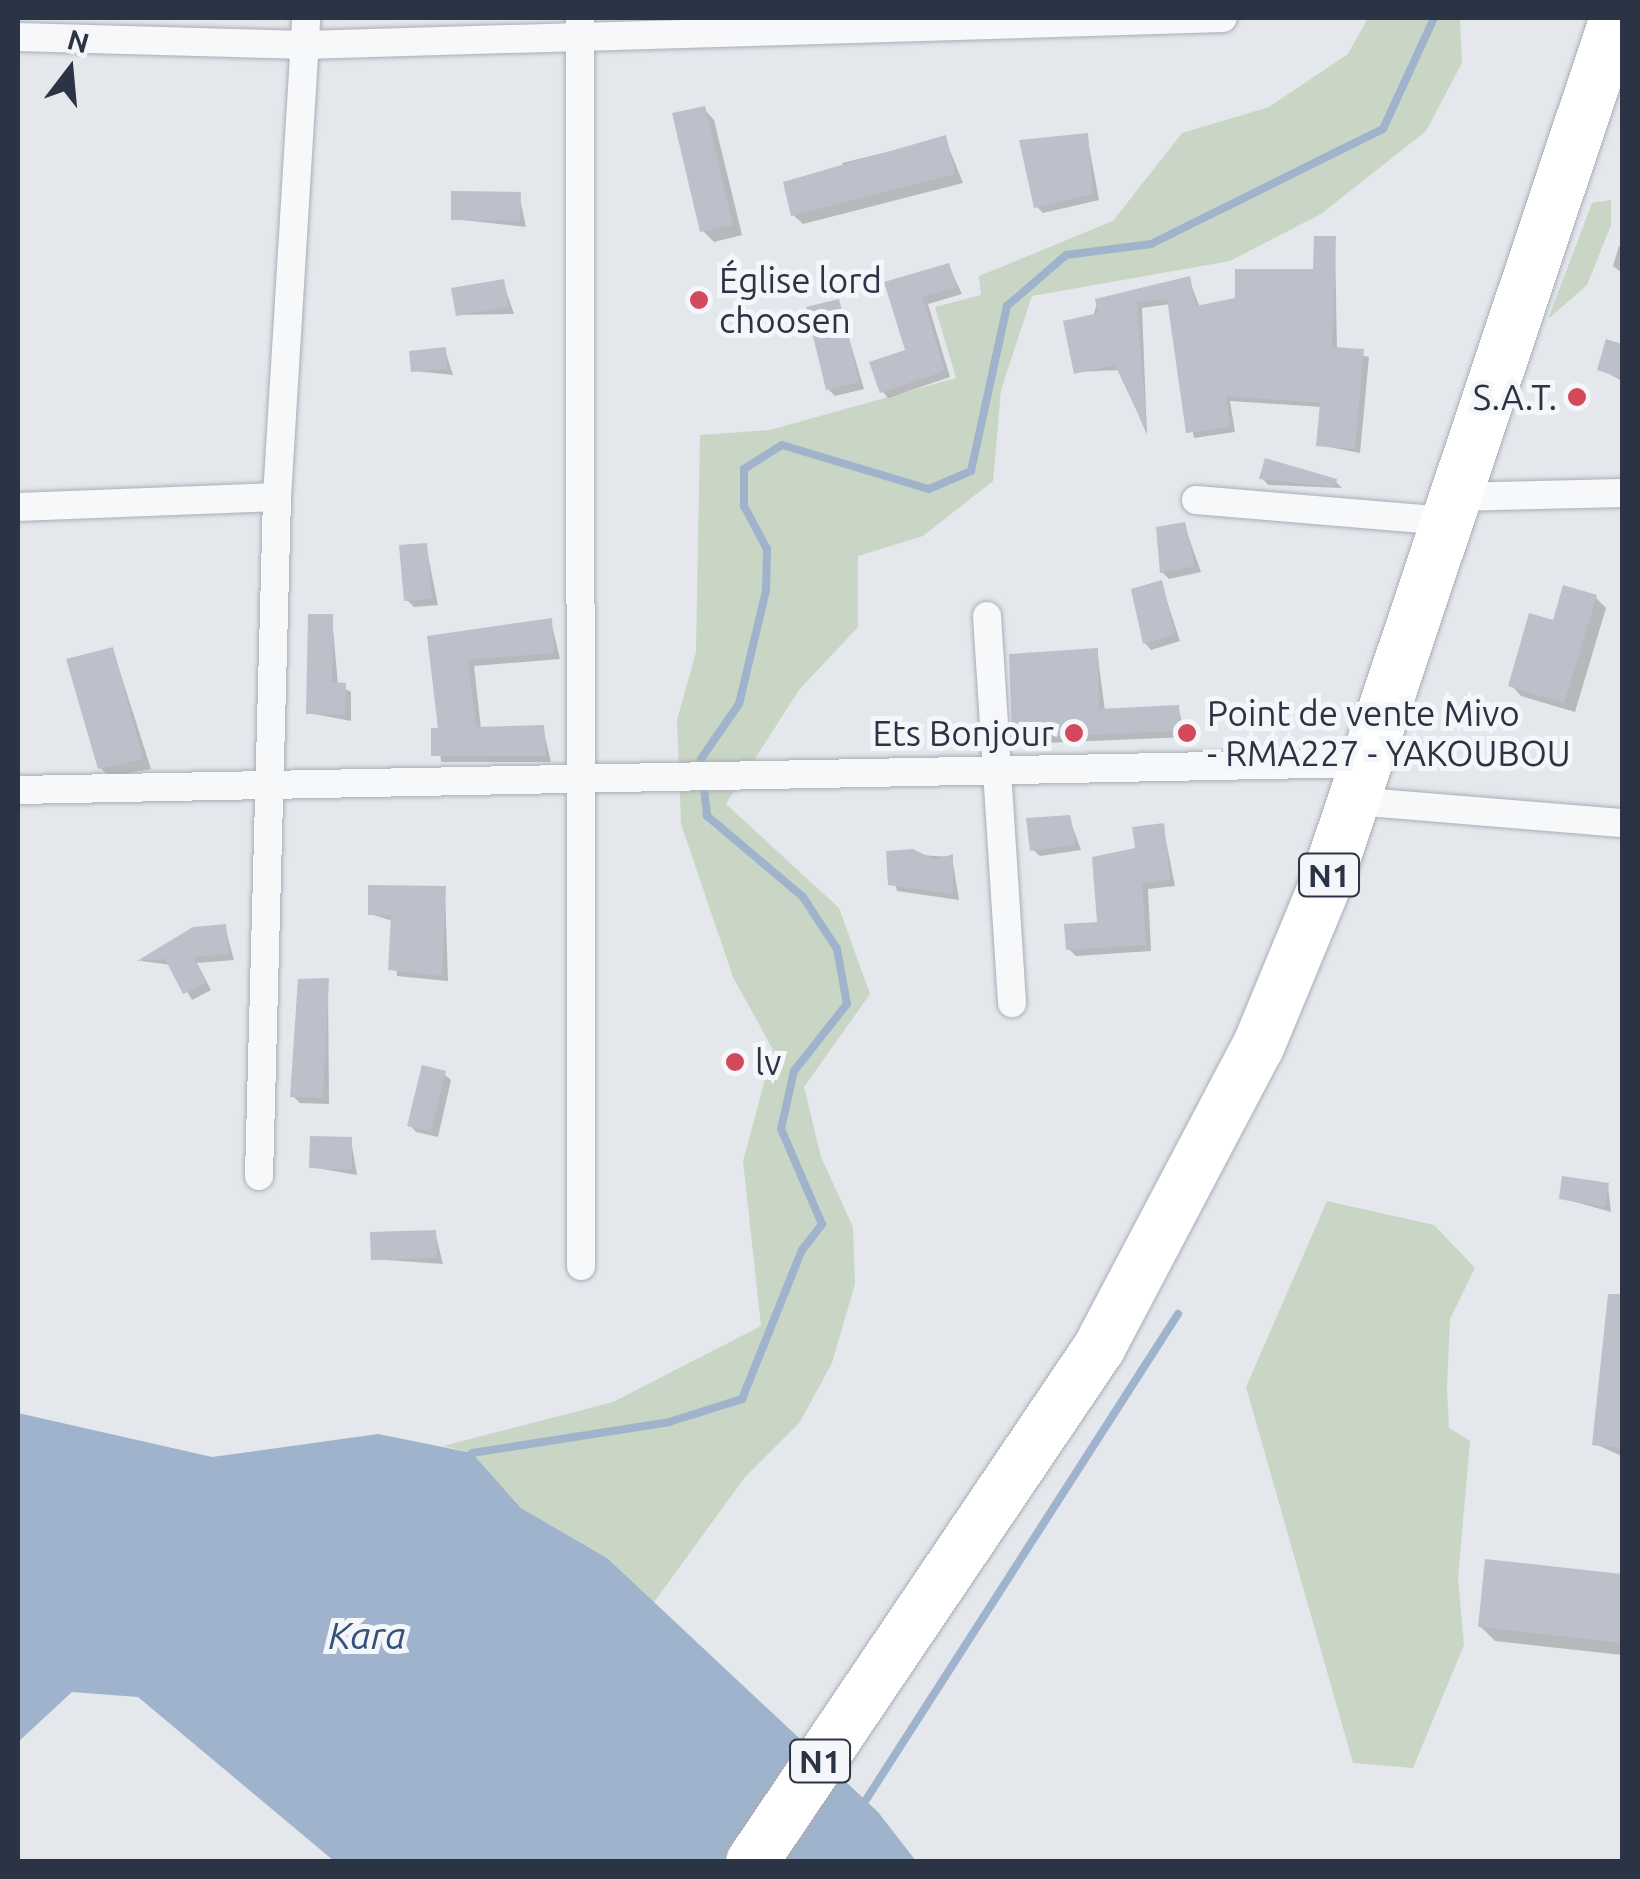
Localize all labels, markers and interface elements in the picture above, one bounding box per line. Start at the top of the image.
north arrow [20,20,120,120]
text: N [64,23,93,58]
place label: Église lord choosen [719,259,882,341]
marker: Église lord choosen [688,289,710,311]
place label: S.A.T. [1473,376,1557,418]
marker: S.A.T. [1566,386,1588,408]
place label: Point de vente Mivo - RMA227 - YAKOUBOU [1207,692,1571,774]
place label: Ets Bonjour [872,712,1054,754]
marker: Ets Bonjour [1063,722,1085,744]
marker: Point de vente Mivo - RMA227 - YAKOUBOU [1176,722,1198,744]
road number: N1 [1296,848,1362,902]
place label: lv [755,1041,781,1083]
marker: lv [724,1051,746,1073]
water label: Kara [328,1613,406,1659]
road number: N1 [788,1734,852,1788]

